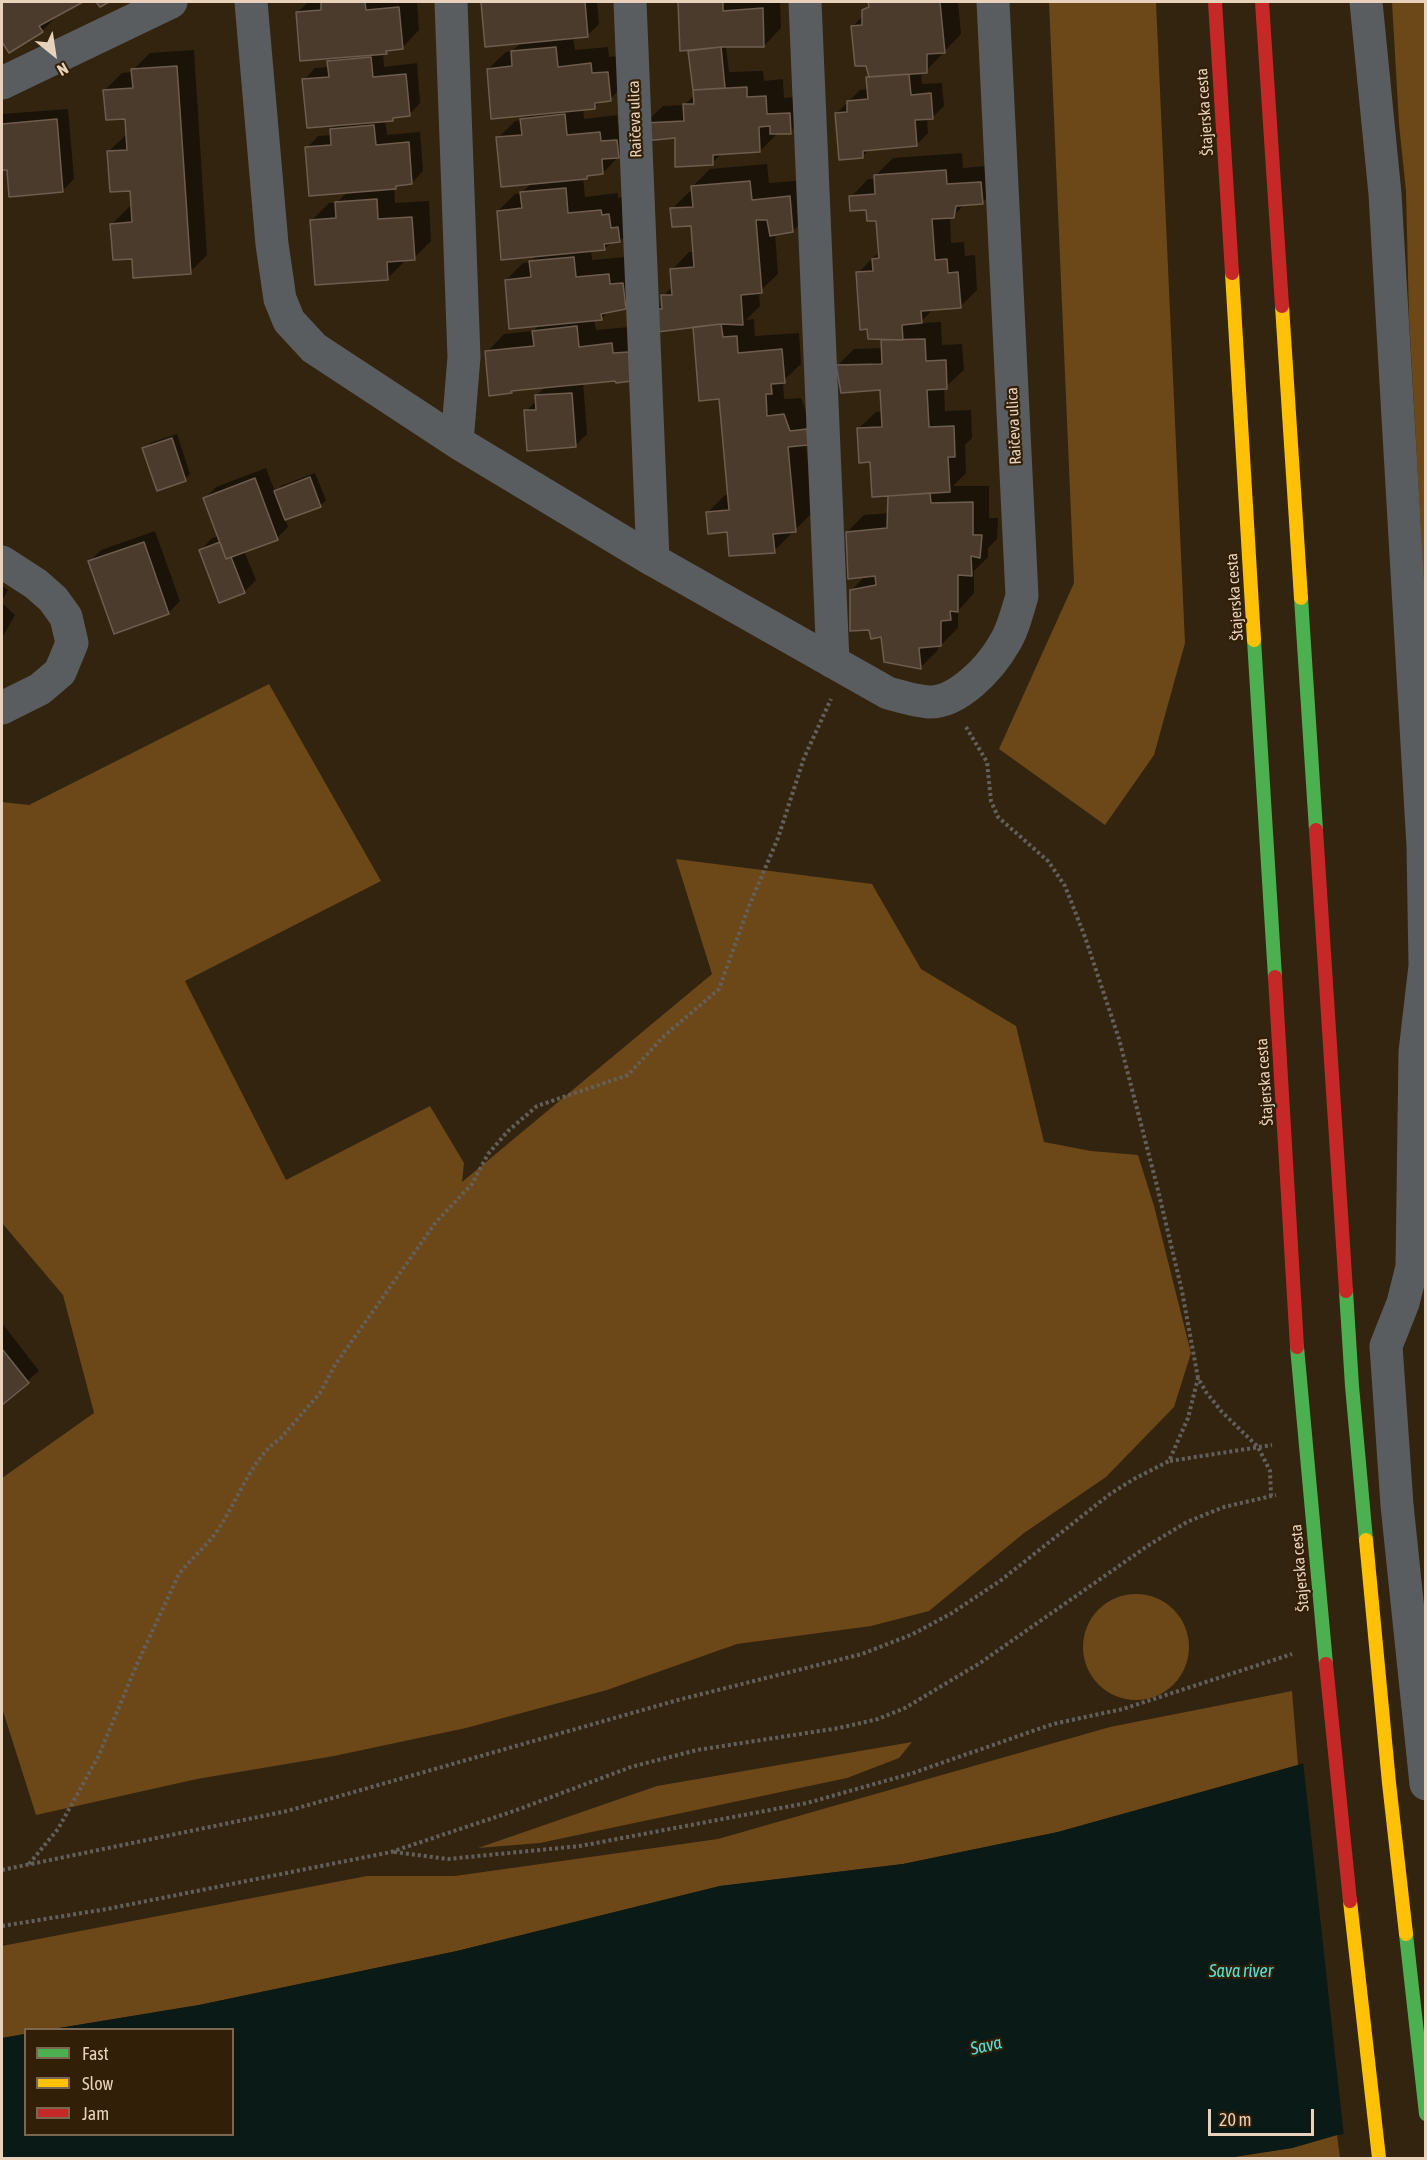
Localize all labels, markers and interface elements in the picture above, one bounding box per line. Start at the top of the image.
north arrow [24,24,84,84]
text: N [54,59,72,80]
street label: Štajerska cesta [1192,68,1218,156]
street label: Raičeva ulica [624,80,646,158]
street label: Raičeva ulica [1002,387,1026,465]
street label: Štajerska cesta [1222,553,1248,641]
street label: Štajerska cesta [1252,1038,1278,1126]
street label: Štajerska cesta [1287,1524,1313,1612]
water label: Sava river [1209,1960,1273,1982]
legend [24,2028,234,2136]
water label: Sava [968,2032,1004,2060]
text: Fast [82,2043,109,2064]
text: Slow [82,2073,113,2094]
scale bar [1211,2097,1318,2135]
text: Jam [82,2103,109,2124]
text: 20 m [1219,2109,1251,2130]

